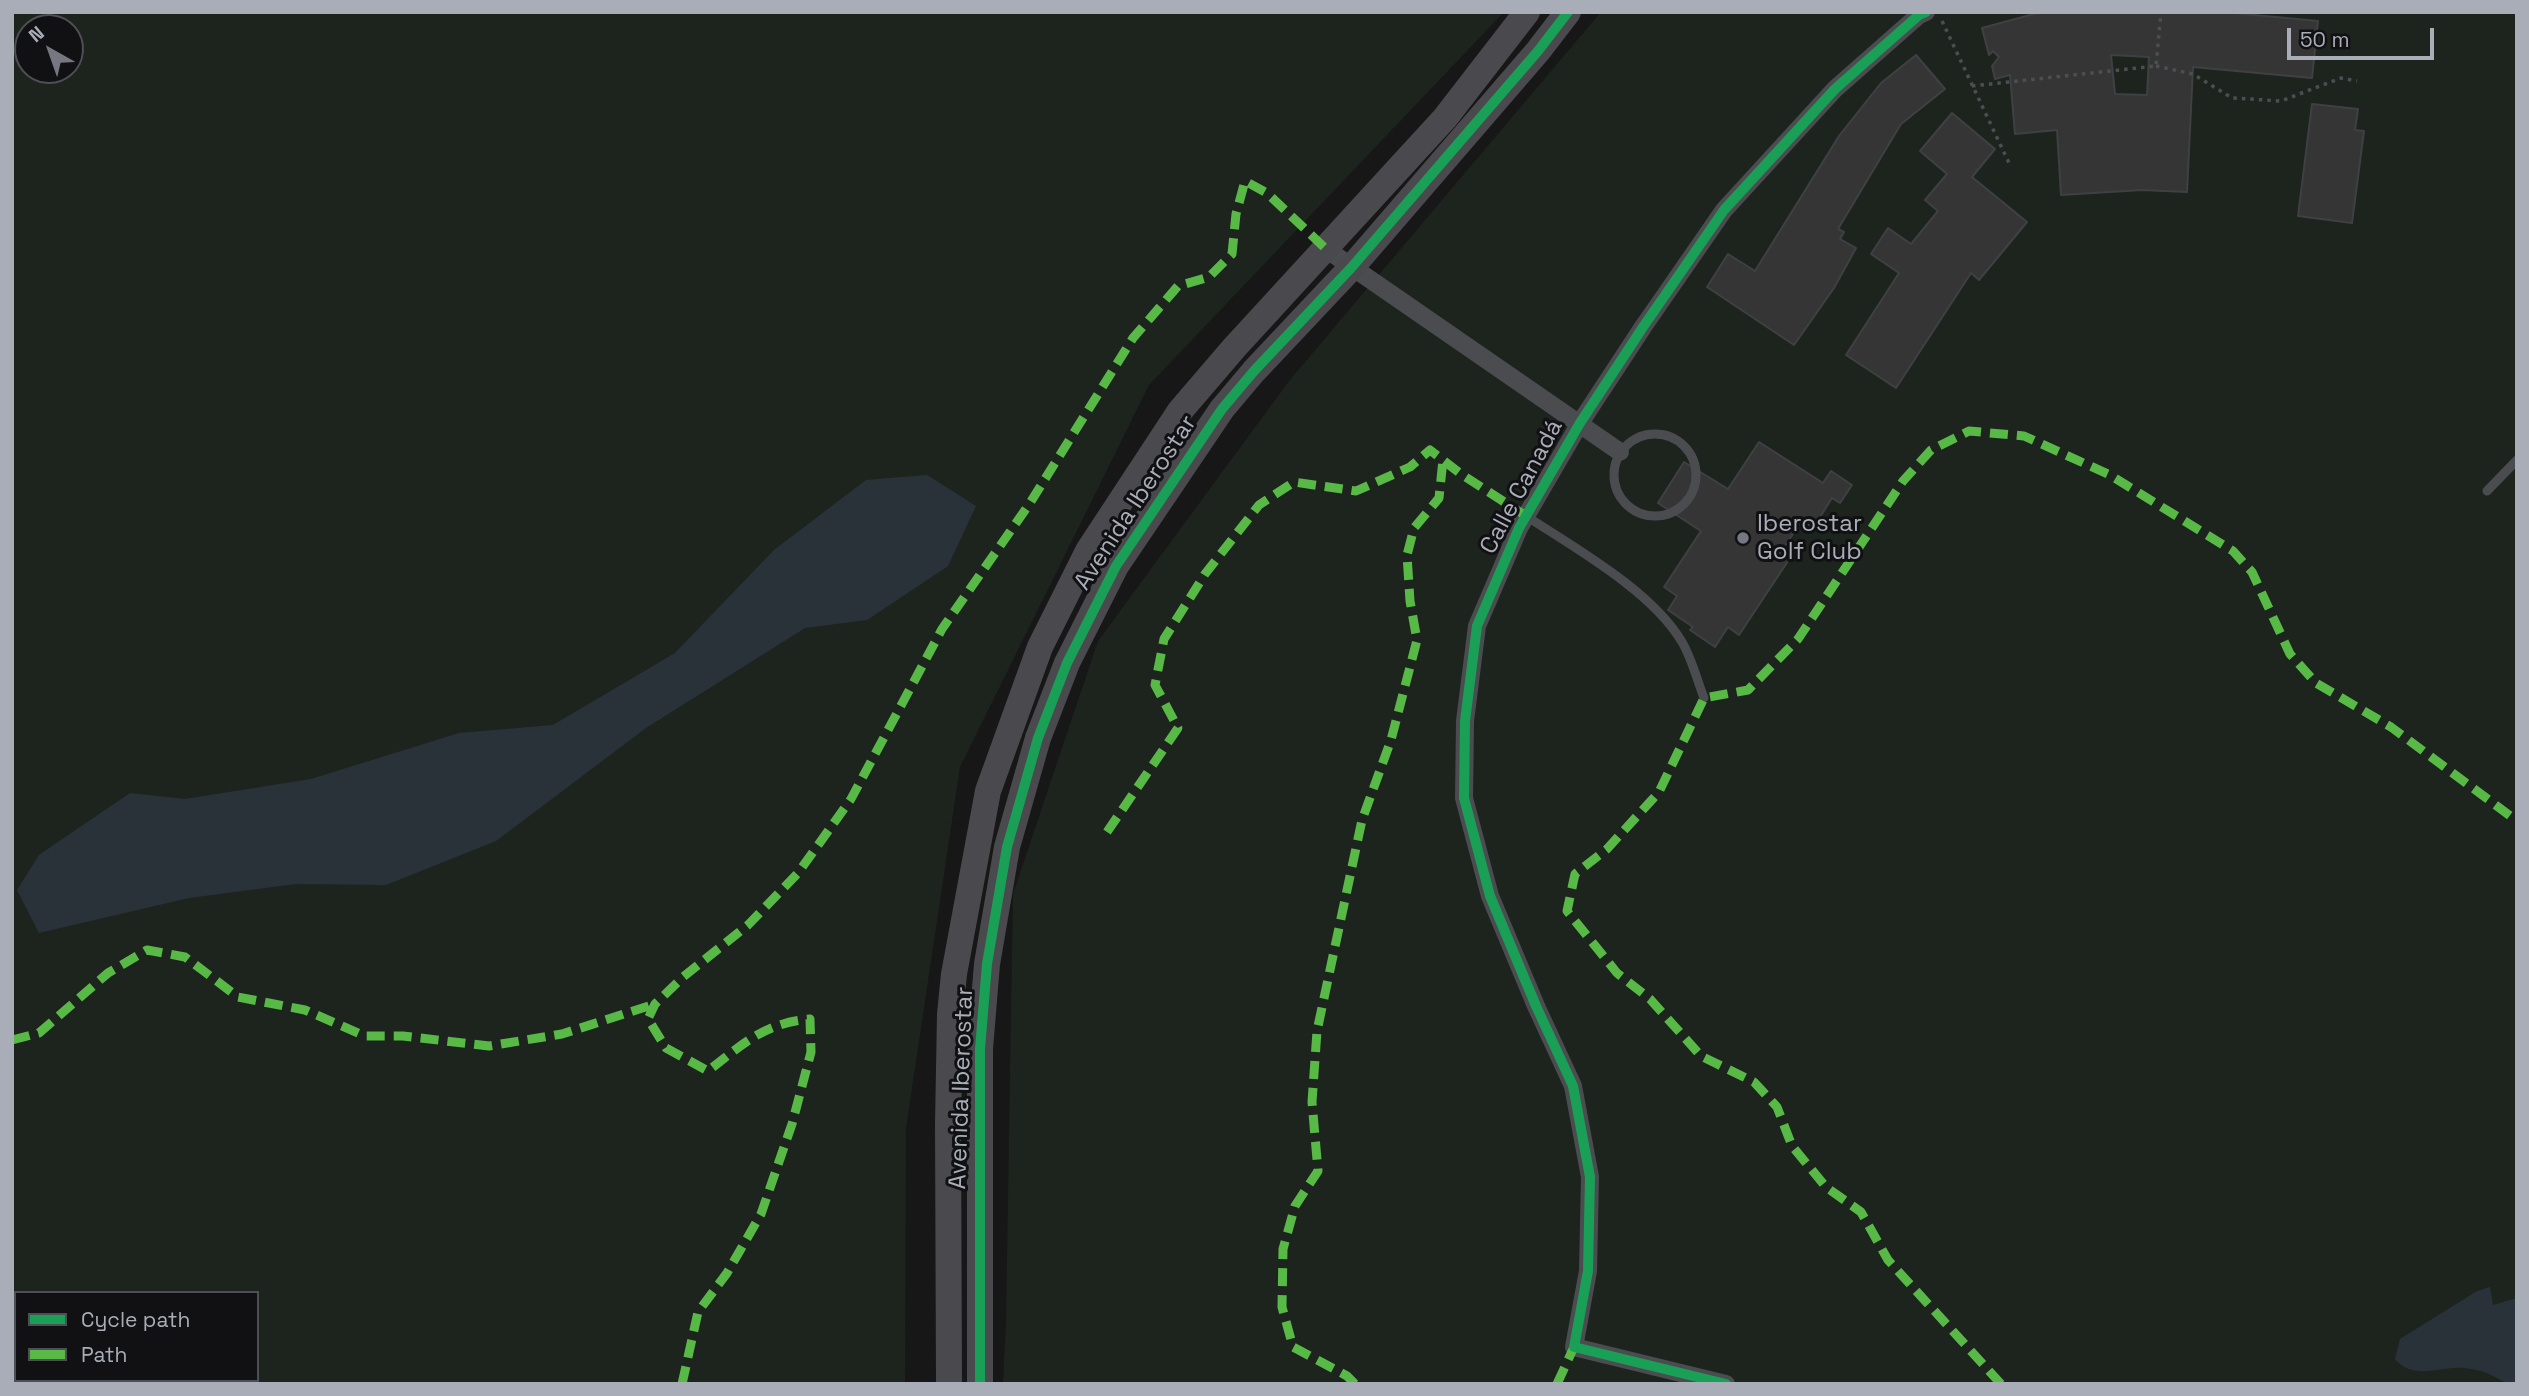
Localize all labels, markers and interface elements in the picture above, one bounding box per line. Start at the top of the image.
north arrow [14,14,84,84]
scale bar [2291,14,2438,58]
text: N [24,20,49,48]
text: 50 m [2300,26,2350,53]
street label: Avenida Iberostar [1069,410,1203,596]
street label: Calle Canadá [1475,415,1569,559]
place label: Iberostar Golf Club [1757,510,1862,566]
marker: Iberostar Golf Club [1735,530,1751,546]
street label: Avenida Iberostar [944,986,980,1190]
legend [14,1291,259,1382]
text: Cycle path [81,1306,190,1333]
text: Path [81,1341,127,1368]

